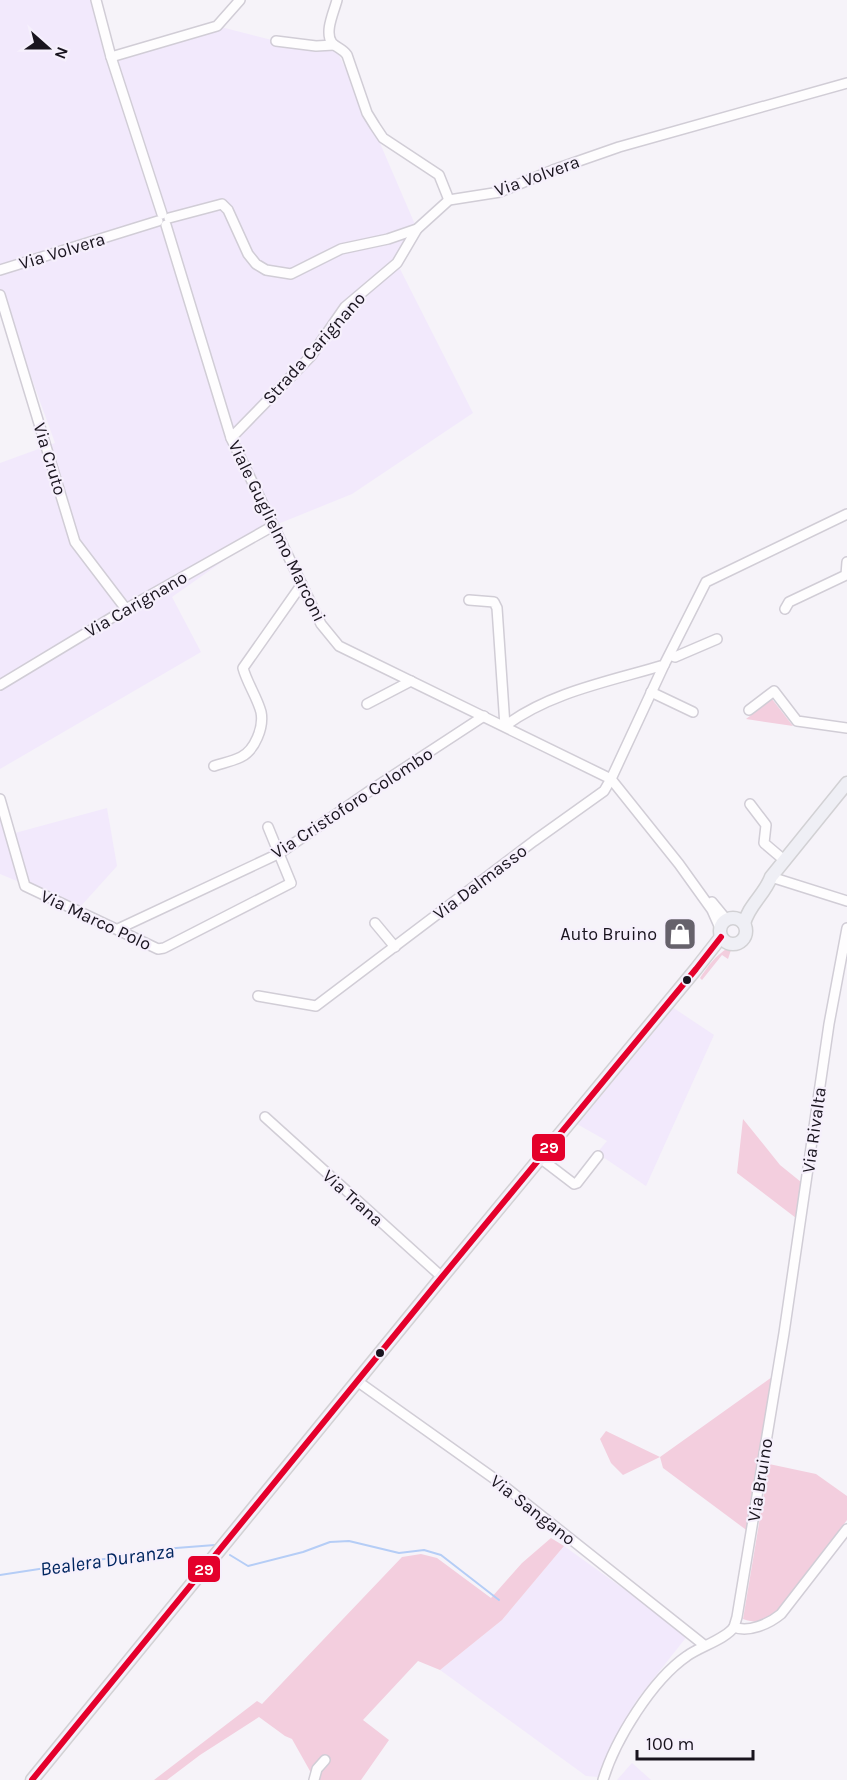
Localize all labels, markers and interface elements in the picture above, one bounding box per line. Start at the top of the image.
north arrow [18,18,78,78]
text: N [51,44,72,62]
street label: Via Volvera [492,150,582,202]
street label: Via Volvera [16,227,108,275]
street label: Strada Carignano [258,287,370,409]
street label: Via Cruto [29,420,71,498]
street label: Viale Guglielmo Marconi [223,437,331,625]
street label: Via Carignano [81,566,191,642]
street label: Via Cristoforo Colombo [267,742,437,864]
street label: Via Dalmasso [429,840,531,924]
street label: Via Marco Polo [37,885,155,955]
shop icon: Auto Bruino [662,916,698,952]
place label: Auto Bruino [560,923,657,945]
unlabelled marker [681,974,693,986]
street label: Via Rivalta [797,1086,831,1174]
line badge: 29 [531,1133,566,1162]
text: 29 [539,1138,559,1157]
street label: Via Trana [318,1165,388,1231]
unlabelled marker [374,1347,386,1359]
street label: Via Bruino [743,1437,777,1523]
street label: Via Sangano [486,1470,580,1550]
water label: Bealera Duranza [38,1539,176,1581]
line badge: 29 [187,1555,221,1583]
text: 29 [194,1560,214,1579]
scale bar [637,1723,752,1761]
text: 100 m [646,1733,694,1755]

